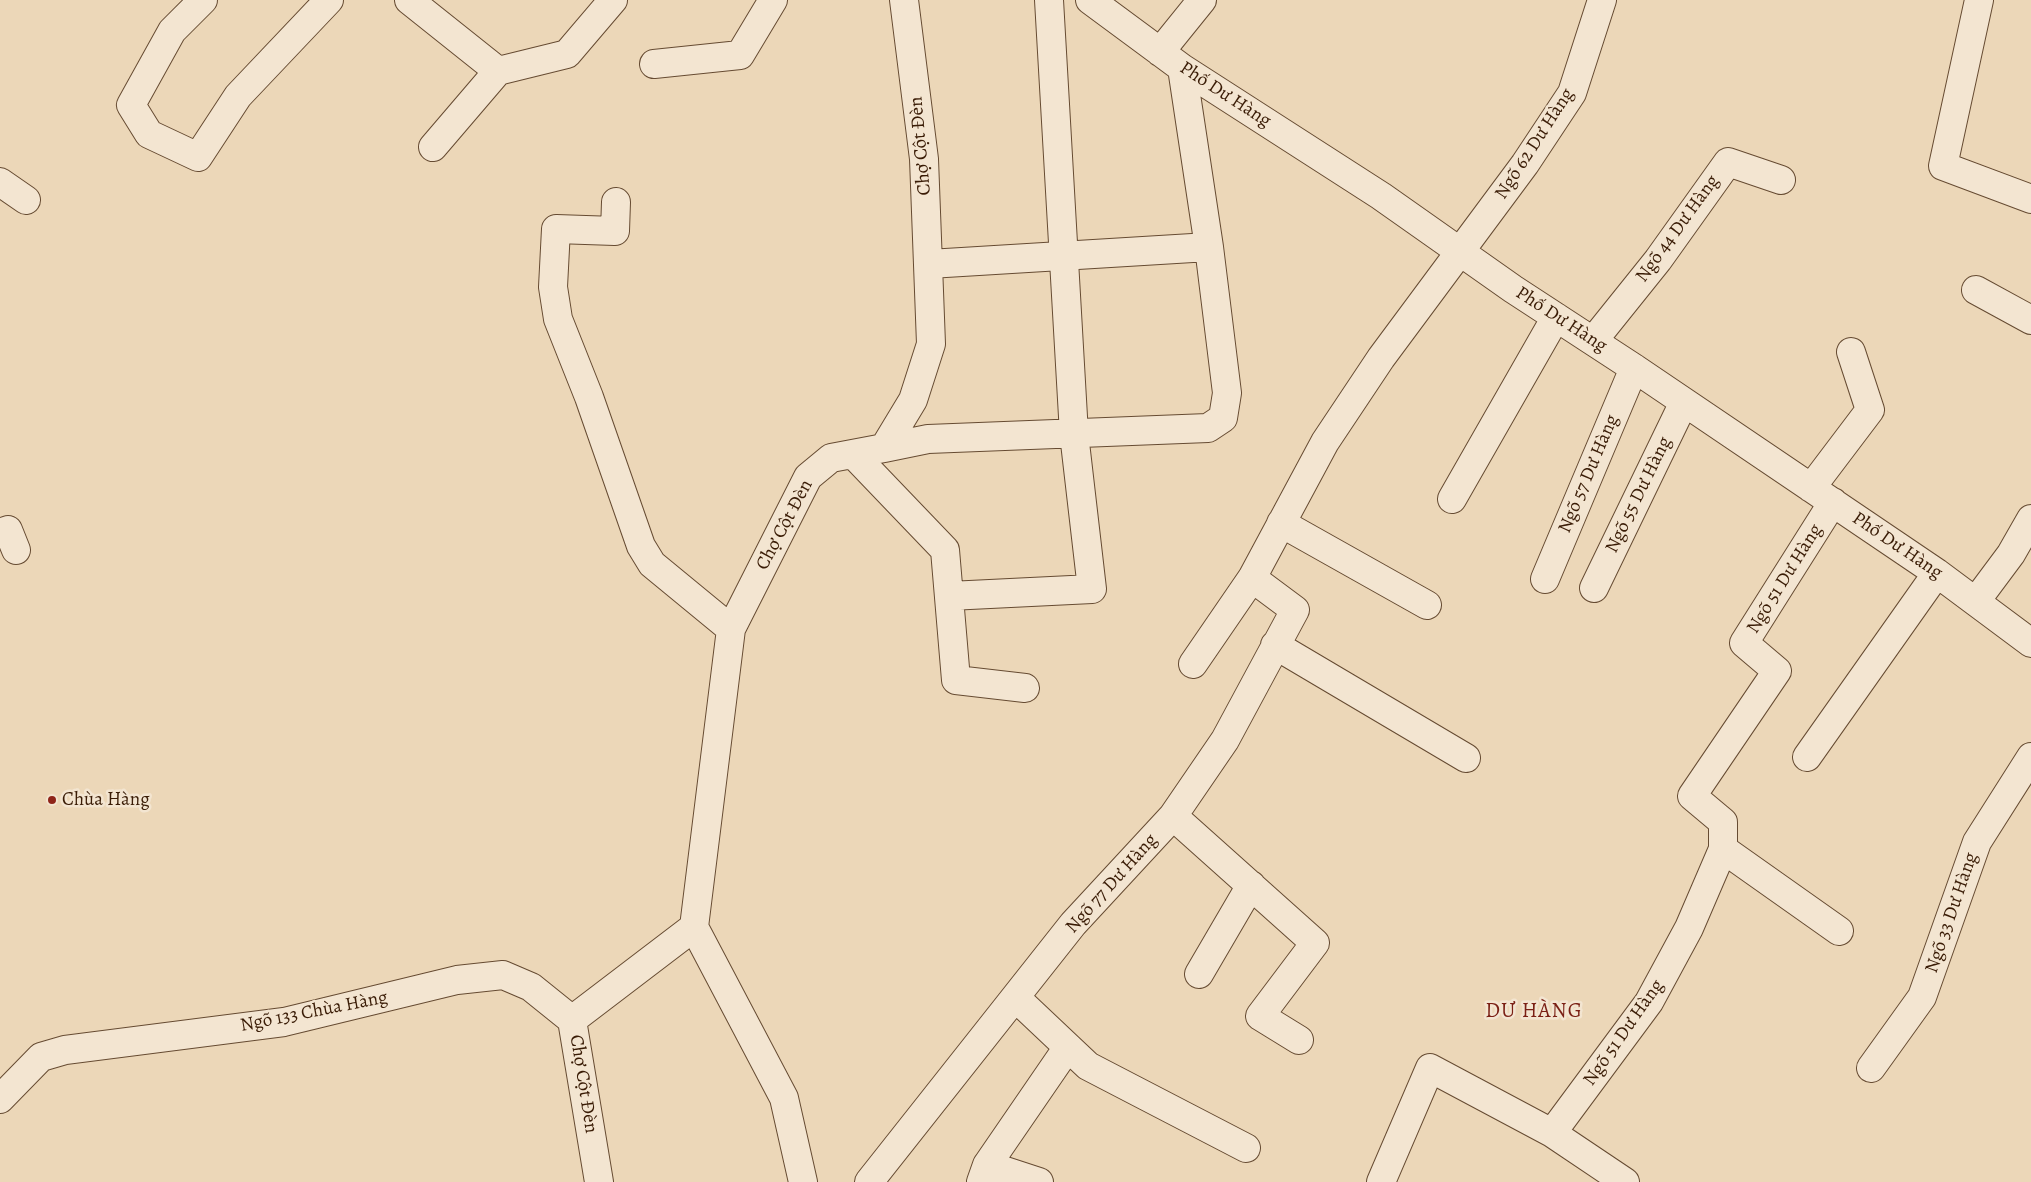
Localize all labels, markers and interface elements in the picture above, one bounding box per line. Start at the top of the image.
street label: Phố Dư Hàng [1175,57,1275,133]
street label: Ngõ 62 Dư Hàng [1491,84,1579,204]
street label: Chợ Cột Đèn [905,96,937,196]
street label: Ngõ 44 Dư Hàng [1631,171,1725,287]
street label: Phố Dư Hàng [1511,282,1611,358]
street label: Ngõ 57 Dư Hàng [1554,411,1624,537]
street label: Ngõ 55 Dư Hàng [1601,433,1677,557]
street label: Chợ Cột Đèn [752,476,818,574]
street label: Phố Dư Hàng [1847,507,1947,585]
street label: Ngõ 51 Dư Hàng [1742,520,1828,638]
place label: Chùa Hàng [62,789,150,811]
marker: Chùa Hàng [46,794,58,806]
street label: Ngõ 77 Dư Hàng [1061,830,1163,938]
street label: Ngõ 33 Dư Hàng [1921,850,1983,976]
street label: Ngõ 51 Dư Hàng [1579,975,1669,1091]
street label: Ngõ 133 Chùa Hàng [238,987,390,1037]
district label: DƯ HÀNG [1484,999,1584,1025]
street label: Chợ Cột Đèn [564,1033,602,1135]

